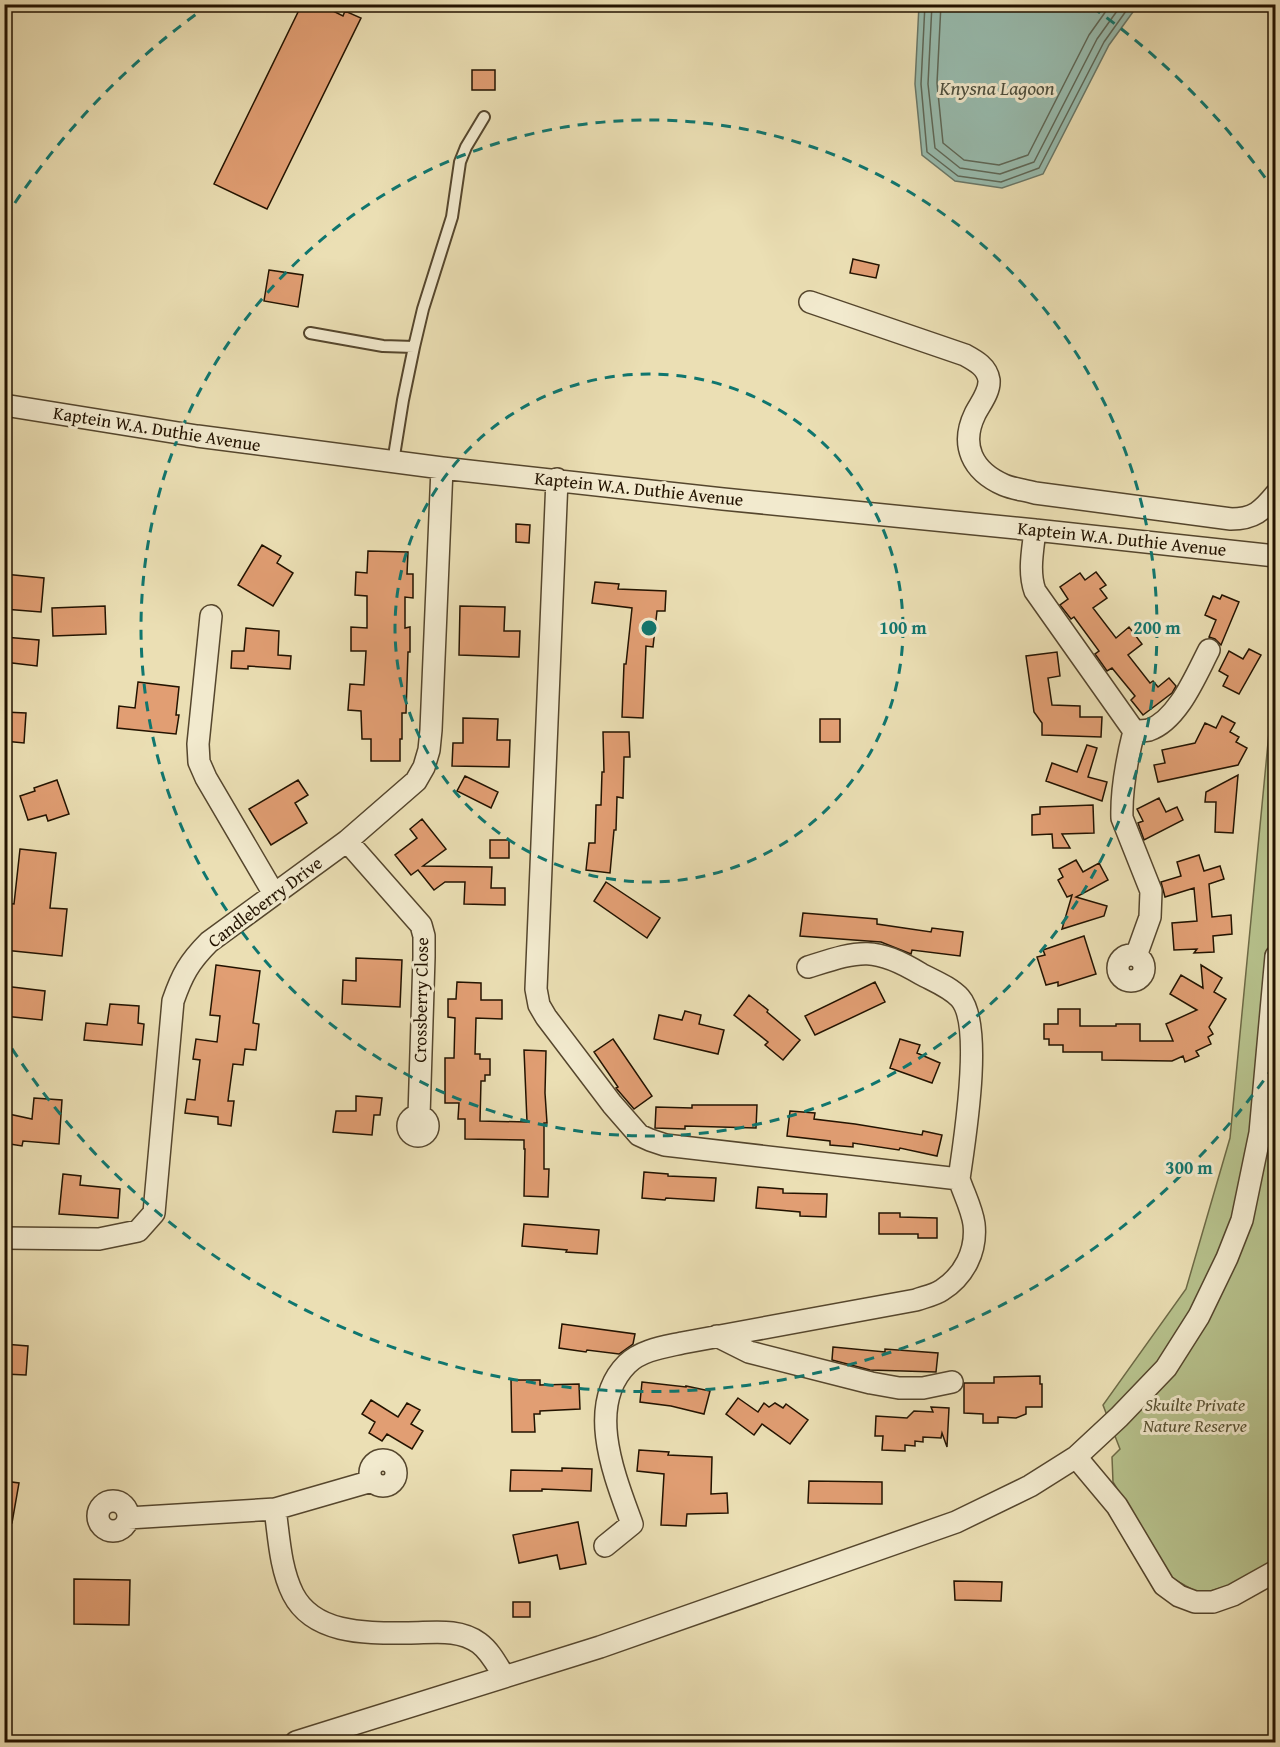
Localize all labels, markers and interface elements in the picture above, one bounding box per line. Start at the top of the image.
water label: Knysna Lagoon [938,73,1055,102]
street label: Kaptein W.A. Duthie Avenue [51,399,263,458]
street label: Kaptein W.A. Duthie Avenue [533,464,745,513]
street label: Kaptein W.A. Duthie Avenue [1016,514,1228,563]
text: 100 m [879,614,927,641]
text: 200 m [1133,614,1181,641]
centre of rings [639,618,659,638]
street label: Candleberry Drive [202,849,328,954]
street label: Crossberry Close [406,937,435,1063]
text: 300 m [1165,1154,1213,1181]
park label: Skuilte Private Nature Reserve [1142,1391,1247,1439]

